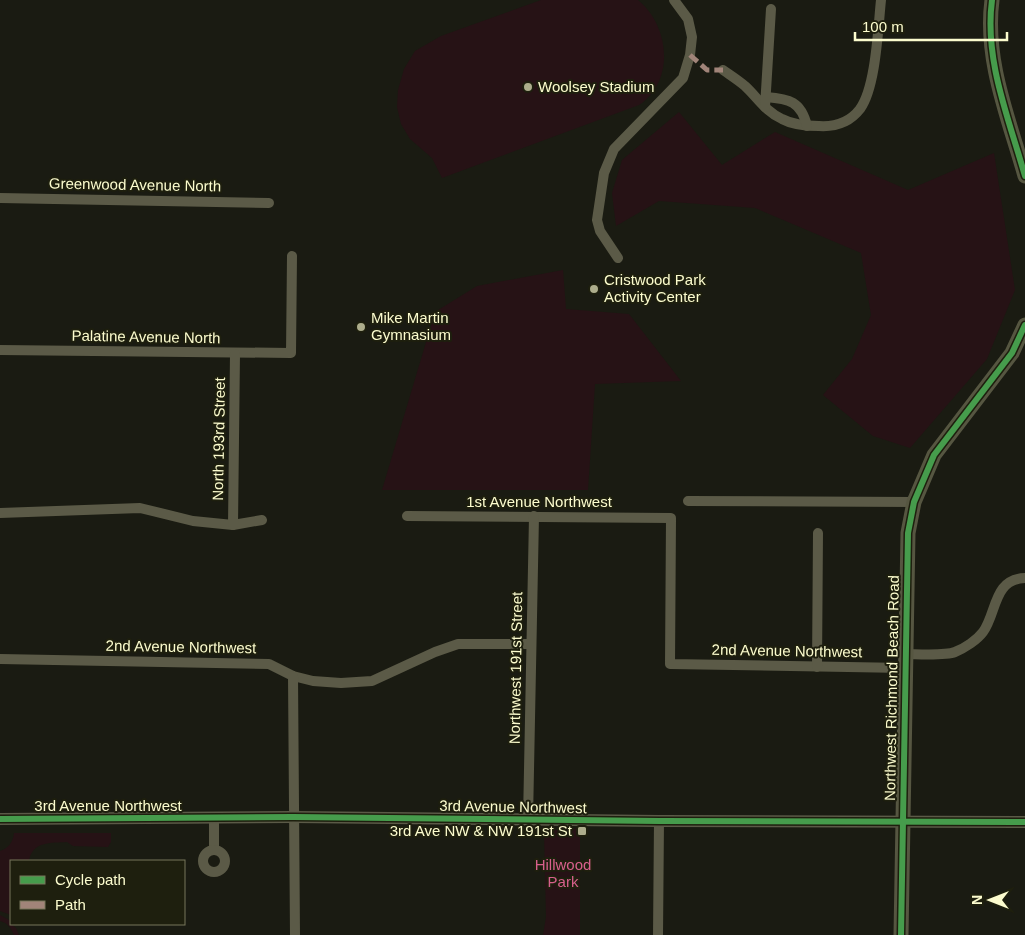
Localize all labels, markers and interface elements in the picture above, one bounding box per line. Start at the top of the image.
scale bar [855,10,1008,42]
text: 100 m [862,18,904,35]
place label: Woolsey Stadium [538,78,654,95]
marker: Woolsey Stadium [522,81,534,93]
street label: Greenwood Avenue North [49,174,221,195]
place label: Cristwood Park Activity Center [604,271,706,305]
marker: Cristwood Park Activity Center [588,283,600,295]
place label: Mike Martin Gymnasium [371,309,451,343]
marker: Mike Martin Gymnasium [355,321,367,333]
street label: Palatine Avenue North [71,327,221,346]
street label: North 193rd Street [209,376,228,501]
street label: 1st Avenue Northwest [466,493,613,510]
street label: Northwest Richmond Beach Road [881,575,902,801]
street label: Northwest 191st Street [506,591,525,744]
street label: 2nd Avenue Northwest [106,637,257,656]
street label: 2nd Avenue Northwest [712,641,863,660]
street label: 3rd Avenue Northwest [34,797,182,814]
street label: 3rd Avenue Northwest [439,797,588,816]
place label: 3rd Ave NW & NW 191st St [390,822,573,839]
marker: 3rd Ave NW & NW 191st St [576,825,588,837]
park label: Hillwood Park [535,856,591,890]
legend [10,860,185,925]
text: Cycle path [55,871,126,888]
north arrow [965,875,1015,925]
text: N [969,895,985,905]
text: Path [55,896,86,913]

